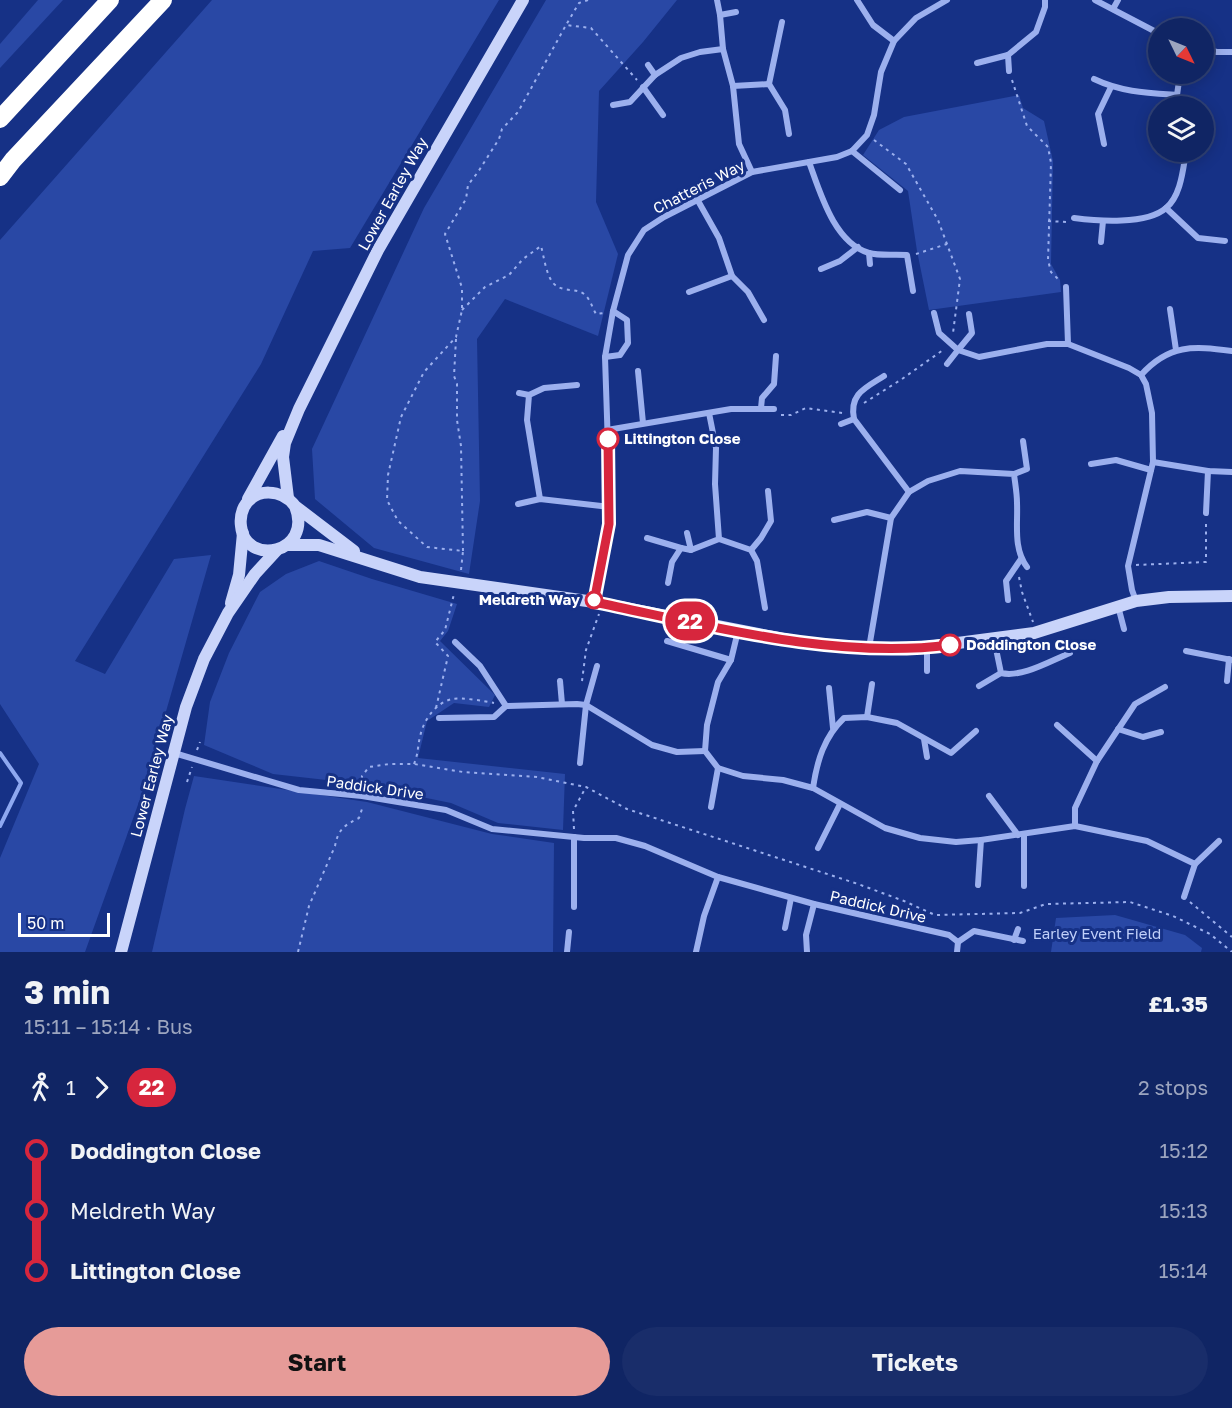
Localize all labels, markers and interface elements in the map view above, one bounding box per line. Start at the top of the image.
north arrow [1148,18,1214,84]
map controls [1148,18,1214,162]
button: layers [1148,96,1214,162]
street label: Lower Earley Way [354,133,431,253]
street label: Chatteris Way [650,155,748,217]
marker: Littington Close [597,428,619,450]
place label: Littington Close [624,429,741,447]
place label: Meldreth Way [479,590,580,608]
marker: Meldreth Way [585,591,603,609]
line badge: 22 [663,602,717,640]
text: 22 [677,608,703,634]
marker: Doddington Close [939,634,961,656]
place label: Doddington Close [966,635,1096,653]
street label: Lower Earley Way [126,712,176,839]
street label: Paddick Drive [325,771,425,803]
street label: Paddick Drive [828,886,928,926]
scale bar [18,910,110,938]
text: 50 m [27,913,64,933]
park label: Earley Event Field [1033,924,1161,942]
text: 3 min [24,972,110,1011]
text: £1.35 [1148,990,1208,1017]
text: 15:11 – 15:14 · Bus [24,1014,193,1038]
icon: walk [24,1071,57,1104]
icon: forward [85,1071,118,1104]
text: 22 [139,1074,164,1100]
text: 1 [66,1075,76,1099]
text: 2 stops [1138,1075,1208,1099]
text: Doddington Close [70,1137,261,1164]
text: 15:12 [1159,1138,1208,1162]
text: Meldreth Way [70,1197,216,1224]
text: 15:13 [1159,1198,1208,1222]
text: Littington Close [70,1257,241,1284]
text: 15:14 [1159,1258,1208,1282]
button: Start [24,1327,610,1396]
button: Tickets [622,1327,1208,1396]

